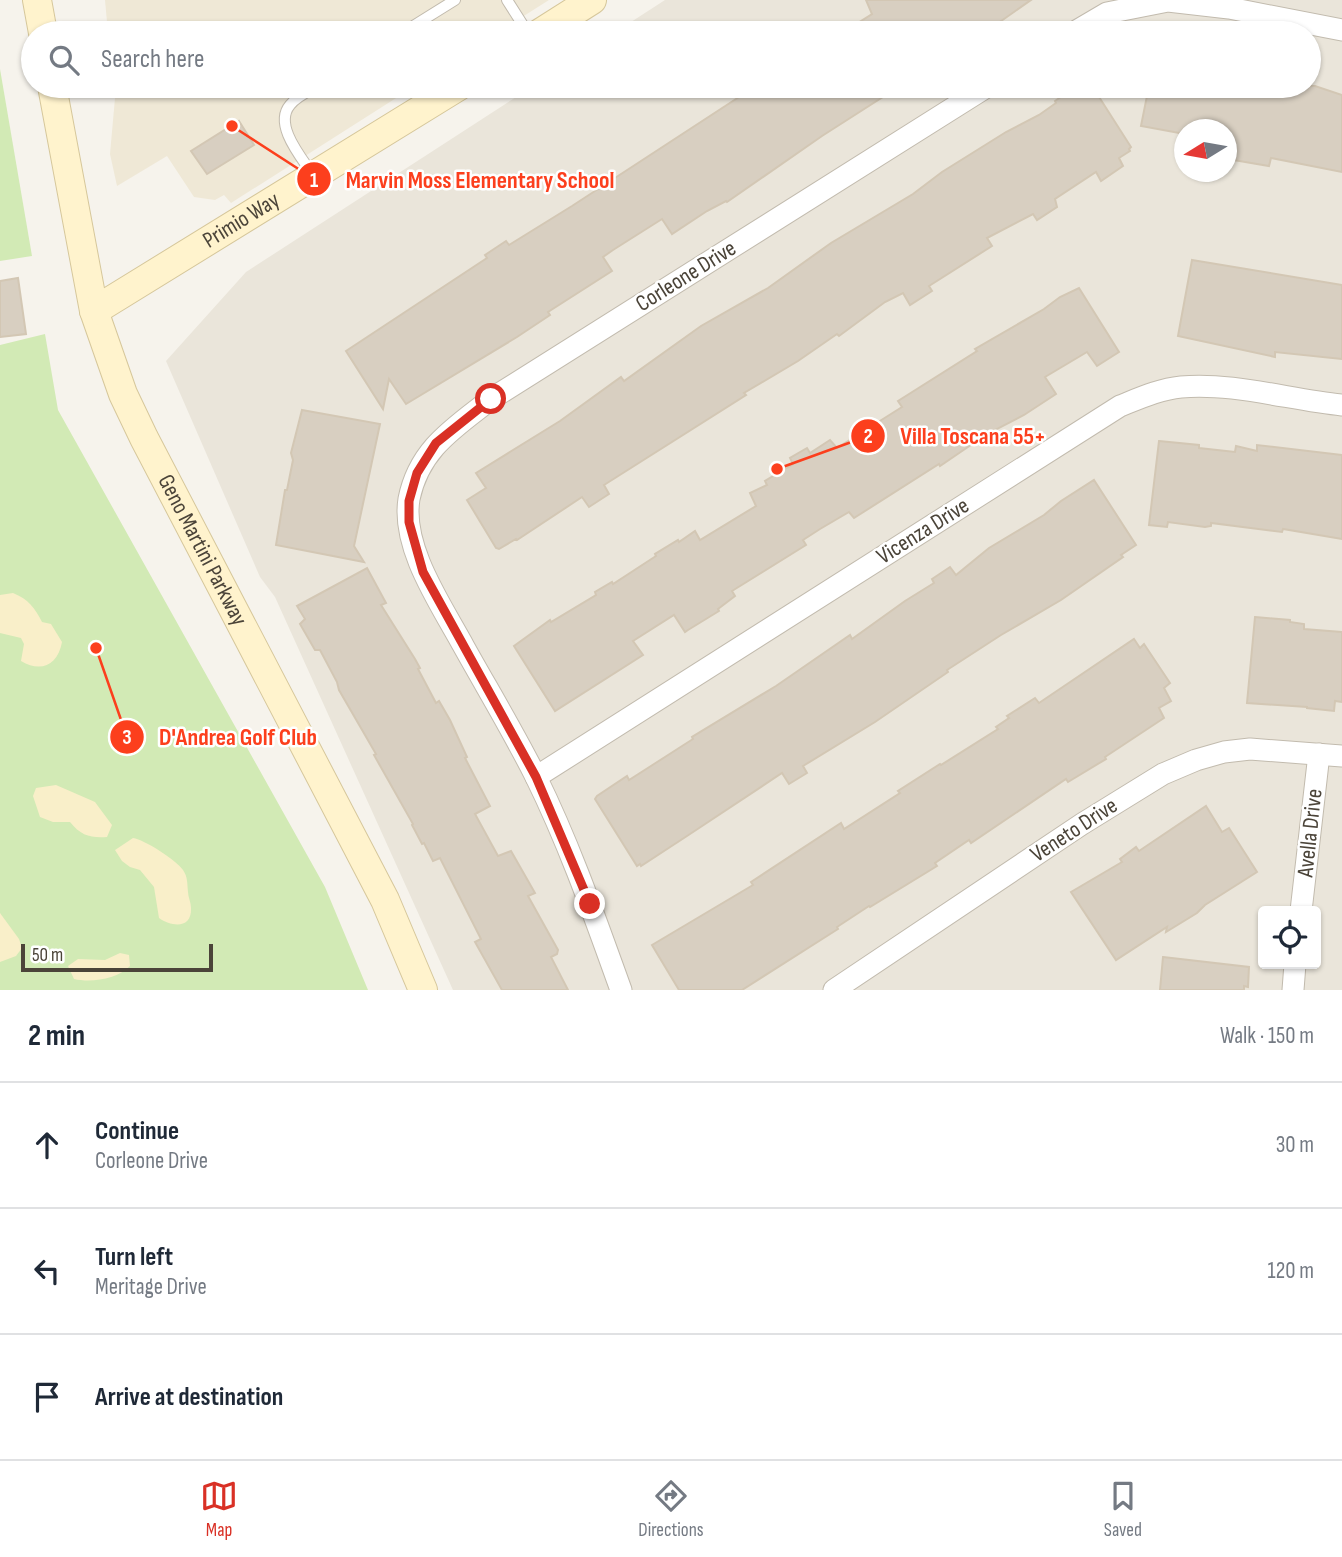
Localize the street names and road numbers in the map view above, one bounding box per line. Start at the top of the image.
street label: Primio Way [198,186,285,254]
street label: Corleone Drive [631,234,741,318]
street label: Geno Martini Parkway [152,470,253,630]
street label: Vicenza Drive [872,492,974,570]
street label: Avella Drive [1291,787,1329,880]
street label: Veneto Drive [1025,792,1123,868]

